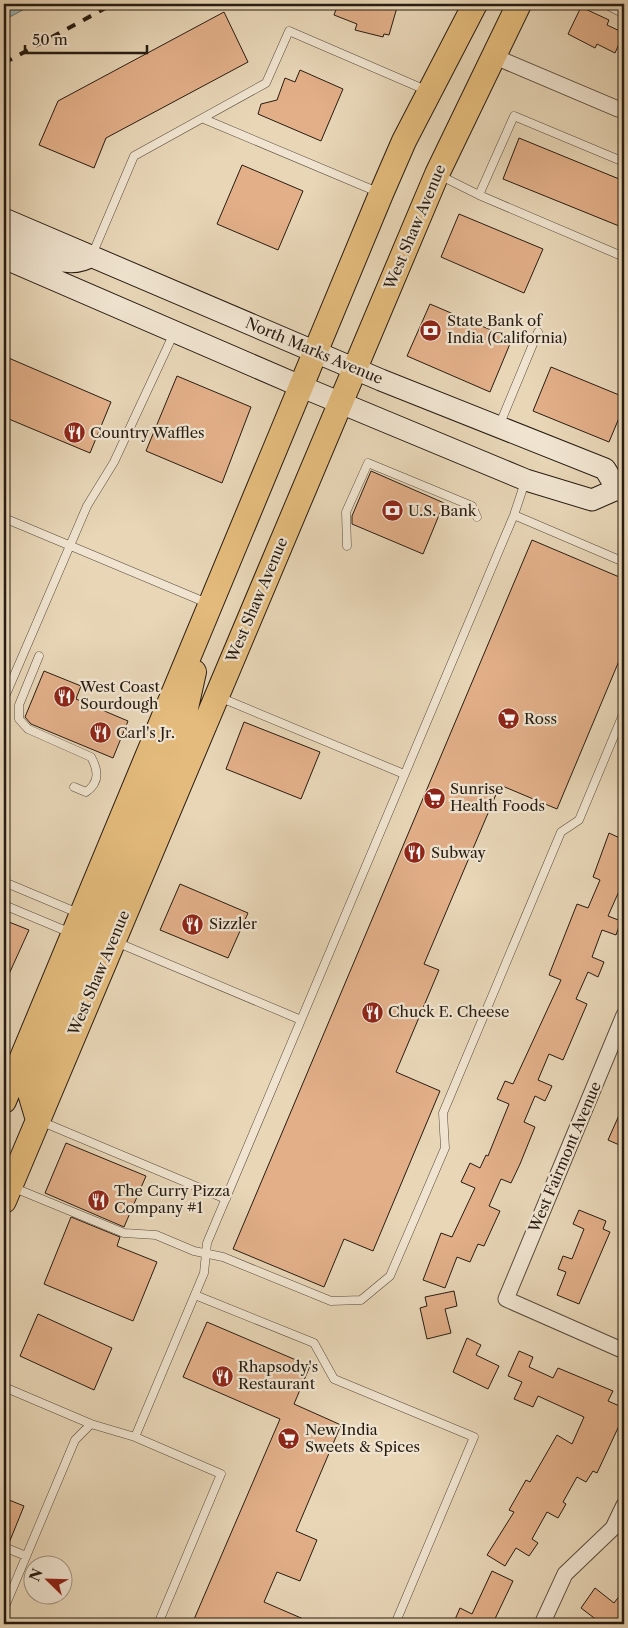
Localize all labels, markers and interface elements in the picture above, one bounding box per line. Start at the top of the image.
scale bar [25,22,148,54]
text: 50 m [32,30,68,49]
street label: West Shaw Avenue [379,161,449,293]
place label: State Bank of India (California) [447,311,567,347]
street label: North Marks Avenue [243,313,386,388]
bank icon: State Bank of India (California) [419,318,443,342]
restaurant icon: Country Waffles [62,421,86,445]
place label: Country Waffles [90,423,205,442]
bank icon: U.S. Bank [380,499,404,523]
place label: U.S. Bank [408,501,478,520]
street label: West Shaw Avenue [221,534,291,666]
place label: West Coast Sourdough [79,677,160,713]
restaurant icon: West Coast Sourdough [52,684,76,708]
supermarket icon: Ross [496,707,520,731]
place label: Ross [524,709,557,728]
restaurant icon: Carl's Jr. [88,721,112,745]
place label: Carl's Jr. [116,723,175,742]
place label: Sunrise Health Foods [450,779,545,815]
supermarket icon: Sunrise Health Foods [422,786,446,810]
restaurant icon: Subway [403,841,427,865]
place label: Subway [431,843,486,862]
street label: West Shaw Avenue [63,907,133,1039]
restaurant icon: Sizzler [181,912,205,936]
place label: Sizzler [209,914,258,933]
restaurant icon: Chuck E. Cheese [360,1000,384,1024]
place label: Chuck E. Cheese [388,1002,509,1021]
street label: West Fairmont Avenue [524,1079,605,1236]
place label: The Curry Pizza Company #1 [114,1181,230,1217]
restaurant icon: The Curry Pizza Company #1 [86,1188,110,1212]
place label: Rhapsody's Restaurant [238,1357,318,1393]
restaurant icon: Rhapsody's Restaurant [210,1364,234,1388]
place label: New India Sweets & Spices [305,1420,420,1456]
supermarket icon: New India Sweets & Spices [277,1427,301,1451]
north arrow [22,1556,72,1606]
text: N [25,1566,47,1584]

